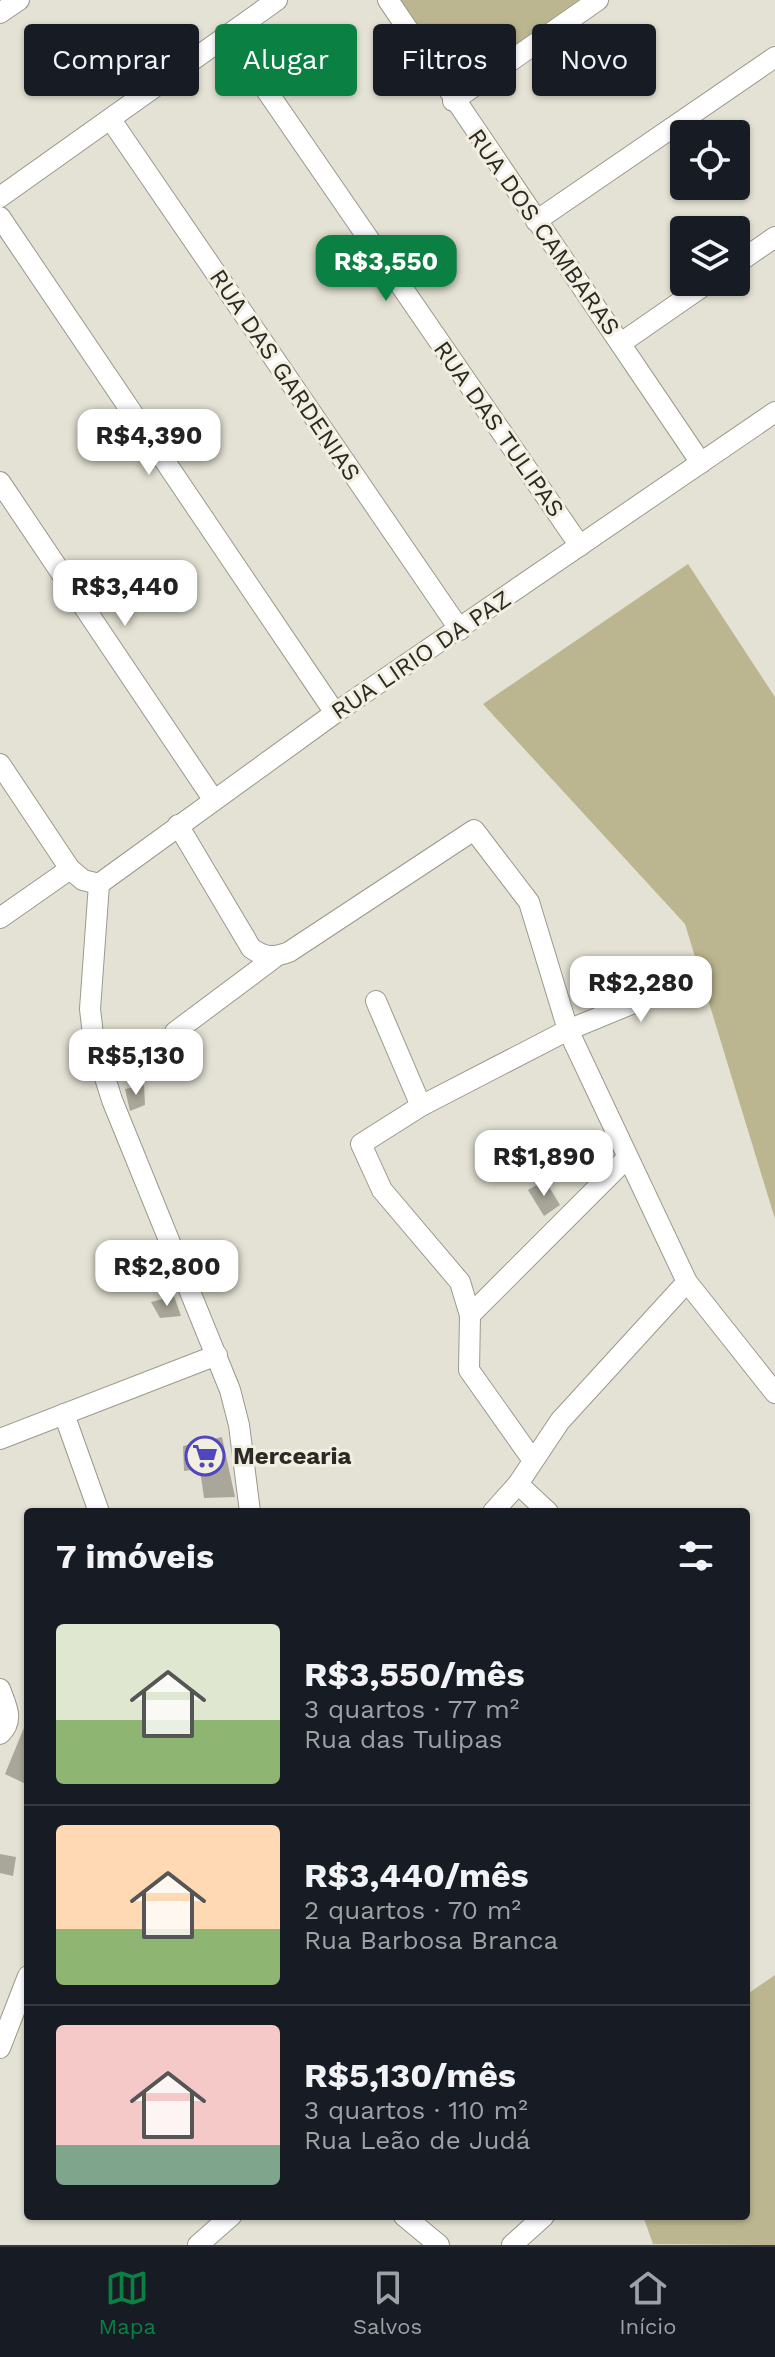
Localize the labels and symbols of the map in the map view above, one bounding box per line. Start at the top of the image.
street label: RUA DOS CAMBARAS [462,123,626,341]
pin: R$3,550 [312,235,460,303]
street label: RUA DAS GARDENIAS [204,264,366,486]
street label: RUA DAS TULIPAS [428,336,570,522]
pin: R$4,390 [75,409,223,477]
pin: R$3,440 [51,560,199,628]
street label: RUA LIRIO DA PAZ [326,585,516,725]
pin: R$2,280 [567,956,715,1024]
pin: R$5,130 [62,1029,210,1097]
pin: R$1,890 [470,1130,618,1198]
pin: R$2,800 [93,1240,241,1308]
supermarket icon: Mercearia [184,1435,226,1477]
place label: Mercearia [233,1442,352,1470]

